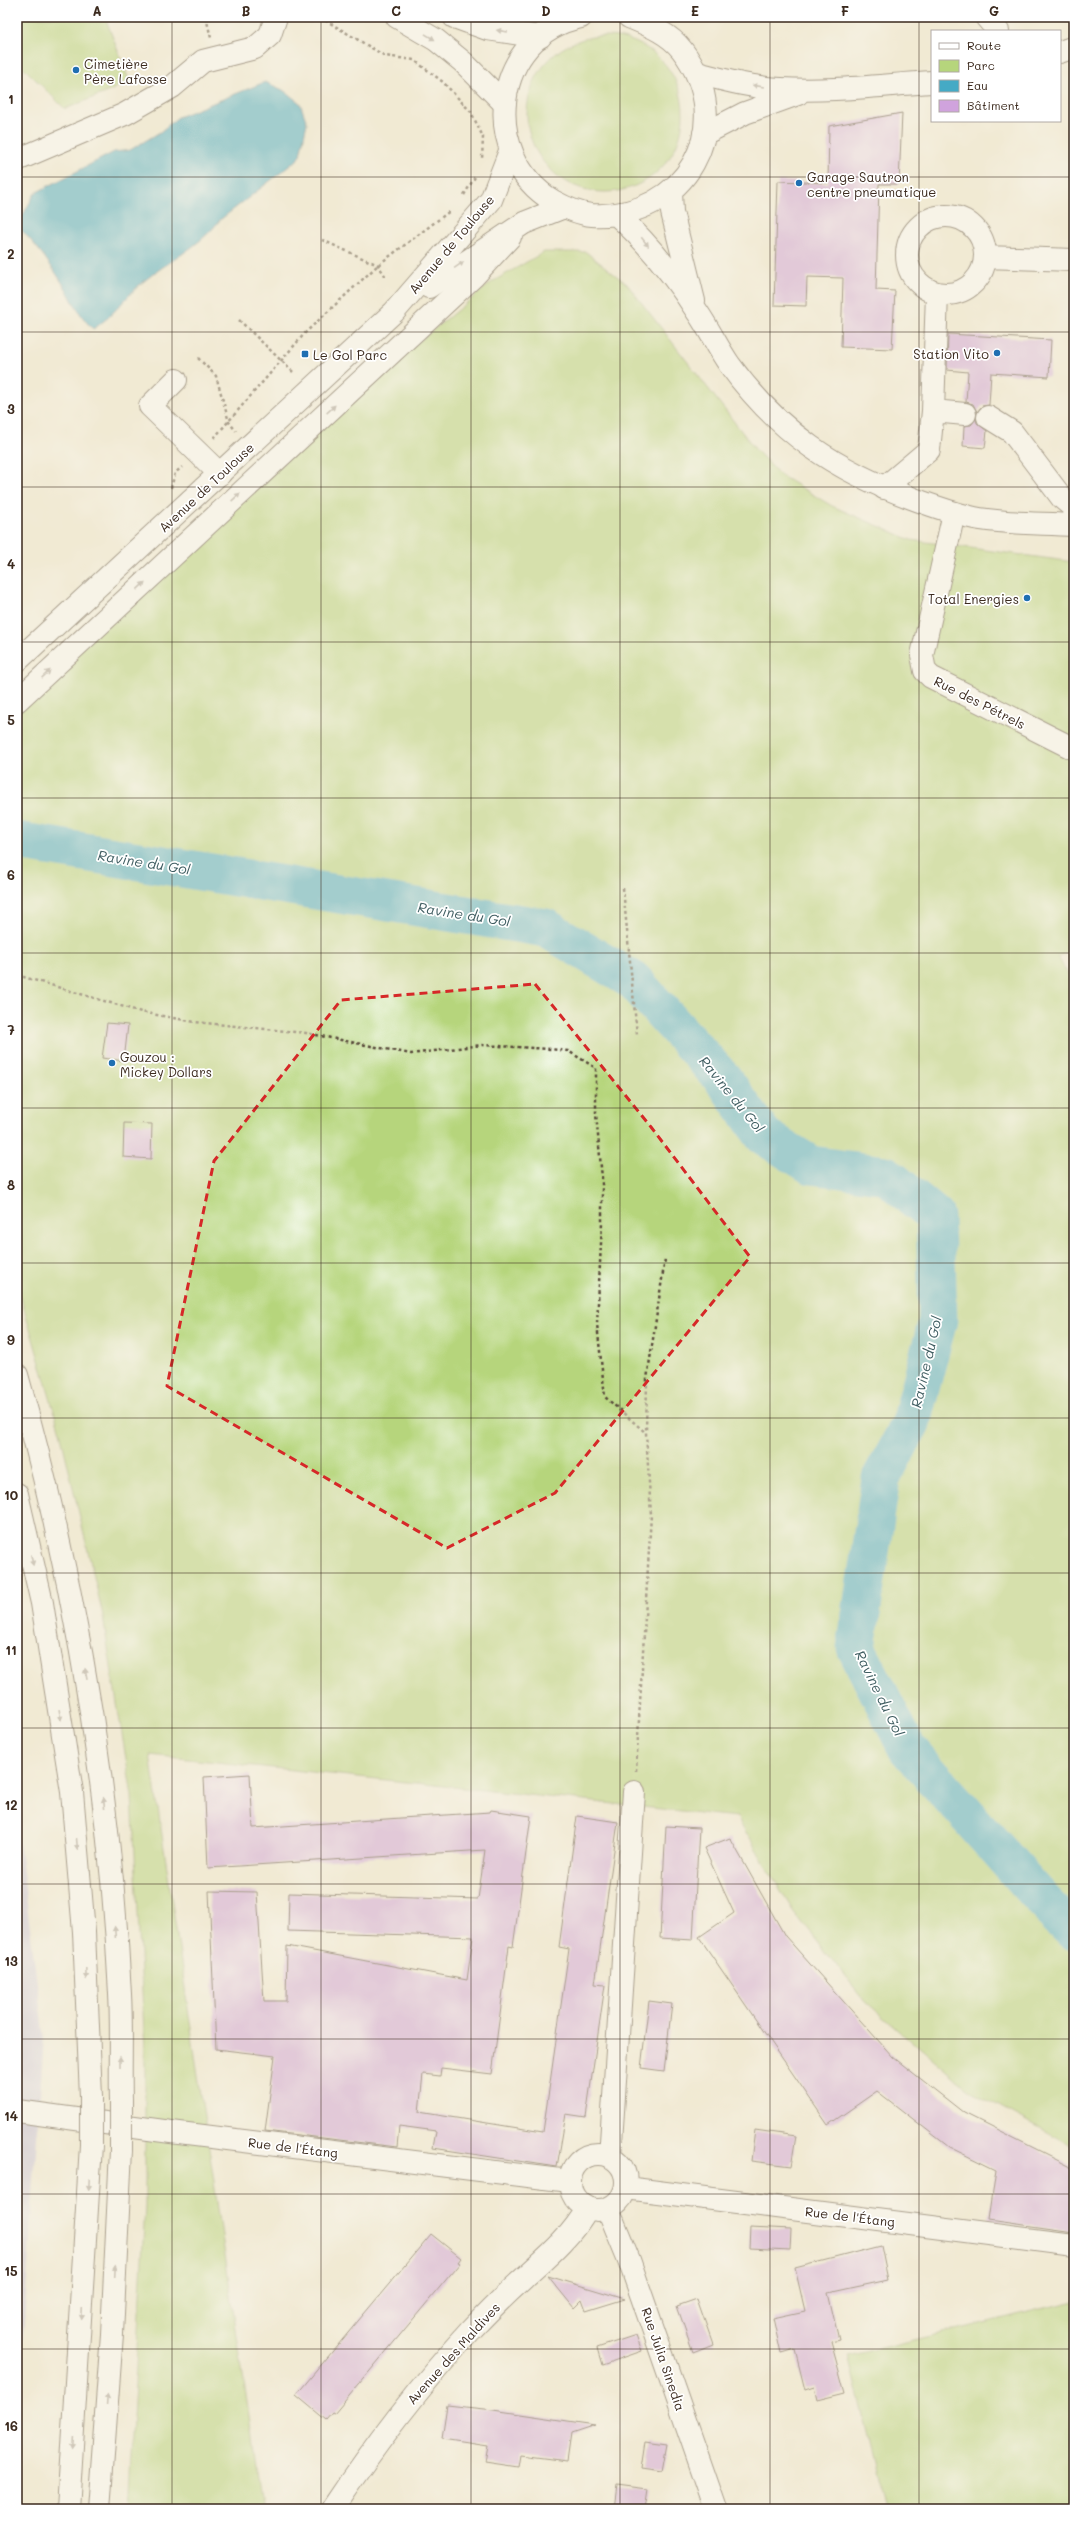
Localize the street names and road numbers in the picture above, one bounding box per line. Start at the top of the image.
street label: Avenue de Toulouse [405,191,497,297]
street label: Avenue de Toulouse [155,438,257,536]
street label: Rue des Pétrels [931,672,1029,732]
street label: Rue de l'Étang [247,2133,339,2161]
street label: Rue de l'Étang [804,2202,896,2230]
street label: Avenue des Maldives [403,2299,503,2407]
street label: Rue Julia Sinedia [638,2305,690,2413]

